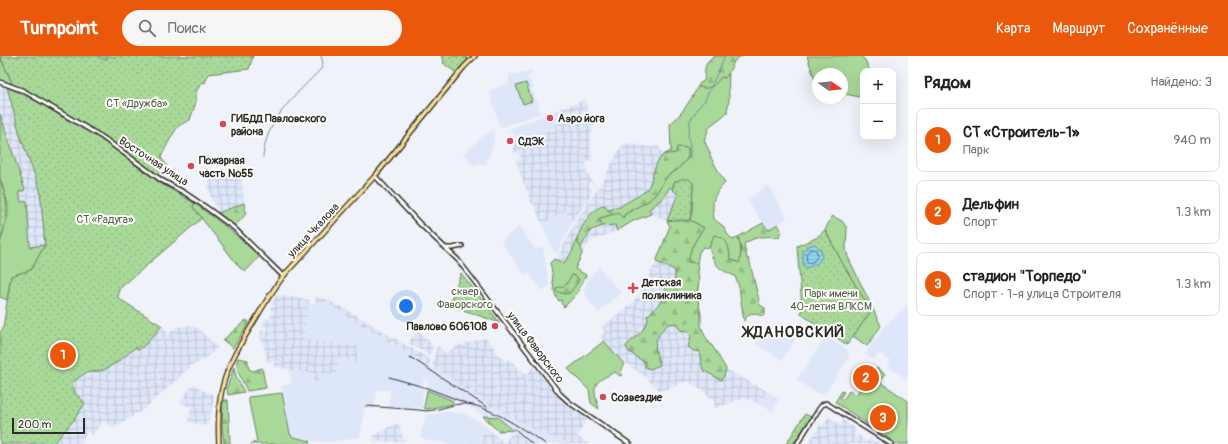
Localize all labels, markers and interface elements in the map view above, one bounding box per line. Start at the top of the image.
search box [122,10,402,46]
text: Turnpoint [20,16,98,40]
icon: search [136,17,158,39]
text: Поиск [168,19,207,38]
text: Карта [996,20,1031,37]
text: Маршрут [1053,20,1105,37]
text: Сохранённые [1127,20,1208,37]
north arrow [812,68,848,104]
map controls [860,68,896,140]
button: + [860,68,896,104]
text: Рядом [924,72,971,93]
text: Найдено: 3 [1150,74,1212,90]
park label: СТ «Дружба» [106,97,168,110]
button: − [860,104,896,140]
place label: ГИБДД Павловского района [231,112,326,138]
place label: Аэро йога [558,112,605,125]
marker: Аэро йога [545,113,555,123]
marker: ГИБДД Павловского района [218,119,228,129]
text: СТ «Строитель-1» [963,123,1079,142]
text: 1 [935,132,941,148]
text: 940 m [1174,132,1211,148]
street label: Восточная улица [117,134,191,189]
place label: СДЭК [518,135,544,148]
marker: СДЭК [505,136,515,146]
text: Парк [963,142,990,158]
place label: Пожарная часть №55 [199,154,253,180]
marker: Пожарная часть №55 [186,161,196,171]
text: Дельфин [963,195,1019,214]
street label: улица Чкалова [284,201,342,261]
text: 2 [934,204,942,220]
text: 1.3 km [1176,204,1211,220]
park label: СТ «Радуга» [76,213,134,226]
text: Спорт [963,214,997,230]
text: стадион "Торпедо" [963,267,1087,286]
place label: Детская поликлиника [641,276,702,302]
text: 3 [934,276,942,292]
text: 1.3 km [1176,276,1211,292]
marker: Детская поликлиника [627,282,639,294]
park label: сквер Фаворского [437,285,493,311]
text: Спорт · 1-я улица Строителя [963,286,1121,302]
park label: Парк имени 40-летия ВЛКСМ [790,287,872,313]
your location [396,296,416,316]
street label: улица Фаворского [504,308,567,385]
place label: Павлово 606108 [407,320,487,333]
marker: Павлово 606108 [490,321,500,331]
district label: ЖДАНОВСКИЙ [740,323,845,342]
pin: 1 [50,340,76,370]
pin: 2 [853,363,879,393]
place label: Созвездие [611,391,663,404]
marker: Созвездие [598,392,608,402]
pin: 3 [870,403,896,433]
scale bar [12,416,85,435]
text: 200 m [18,418,51,431]

